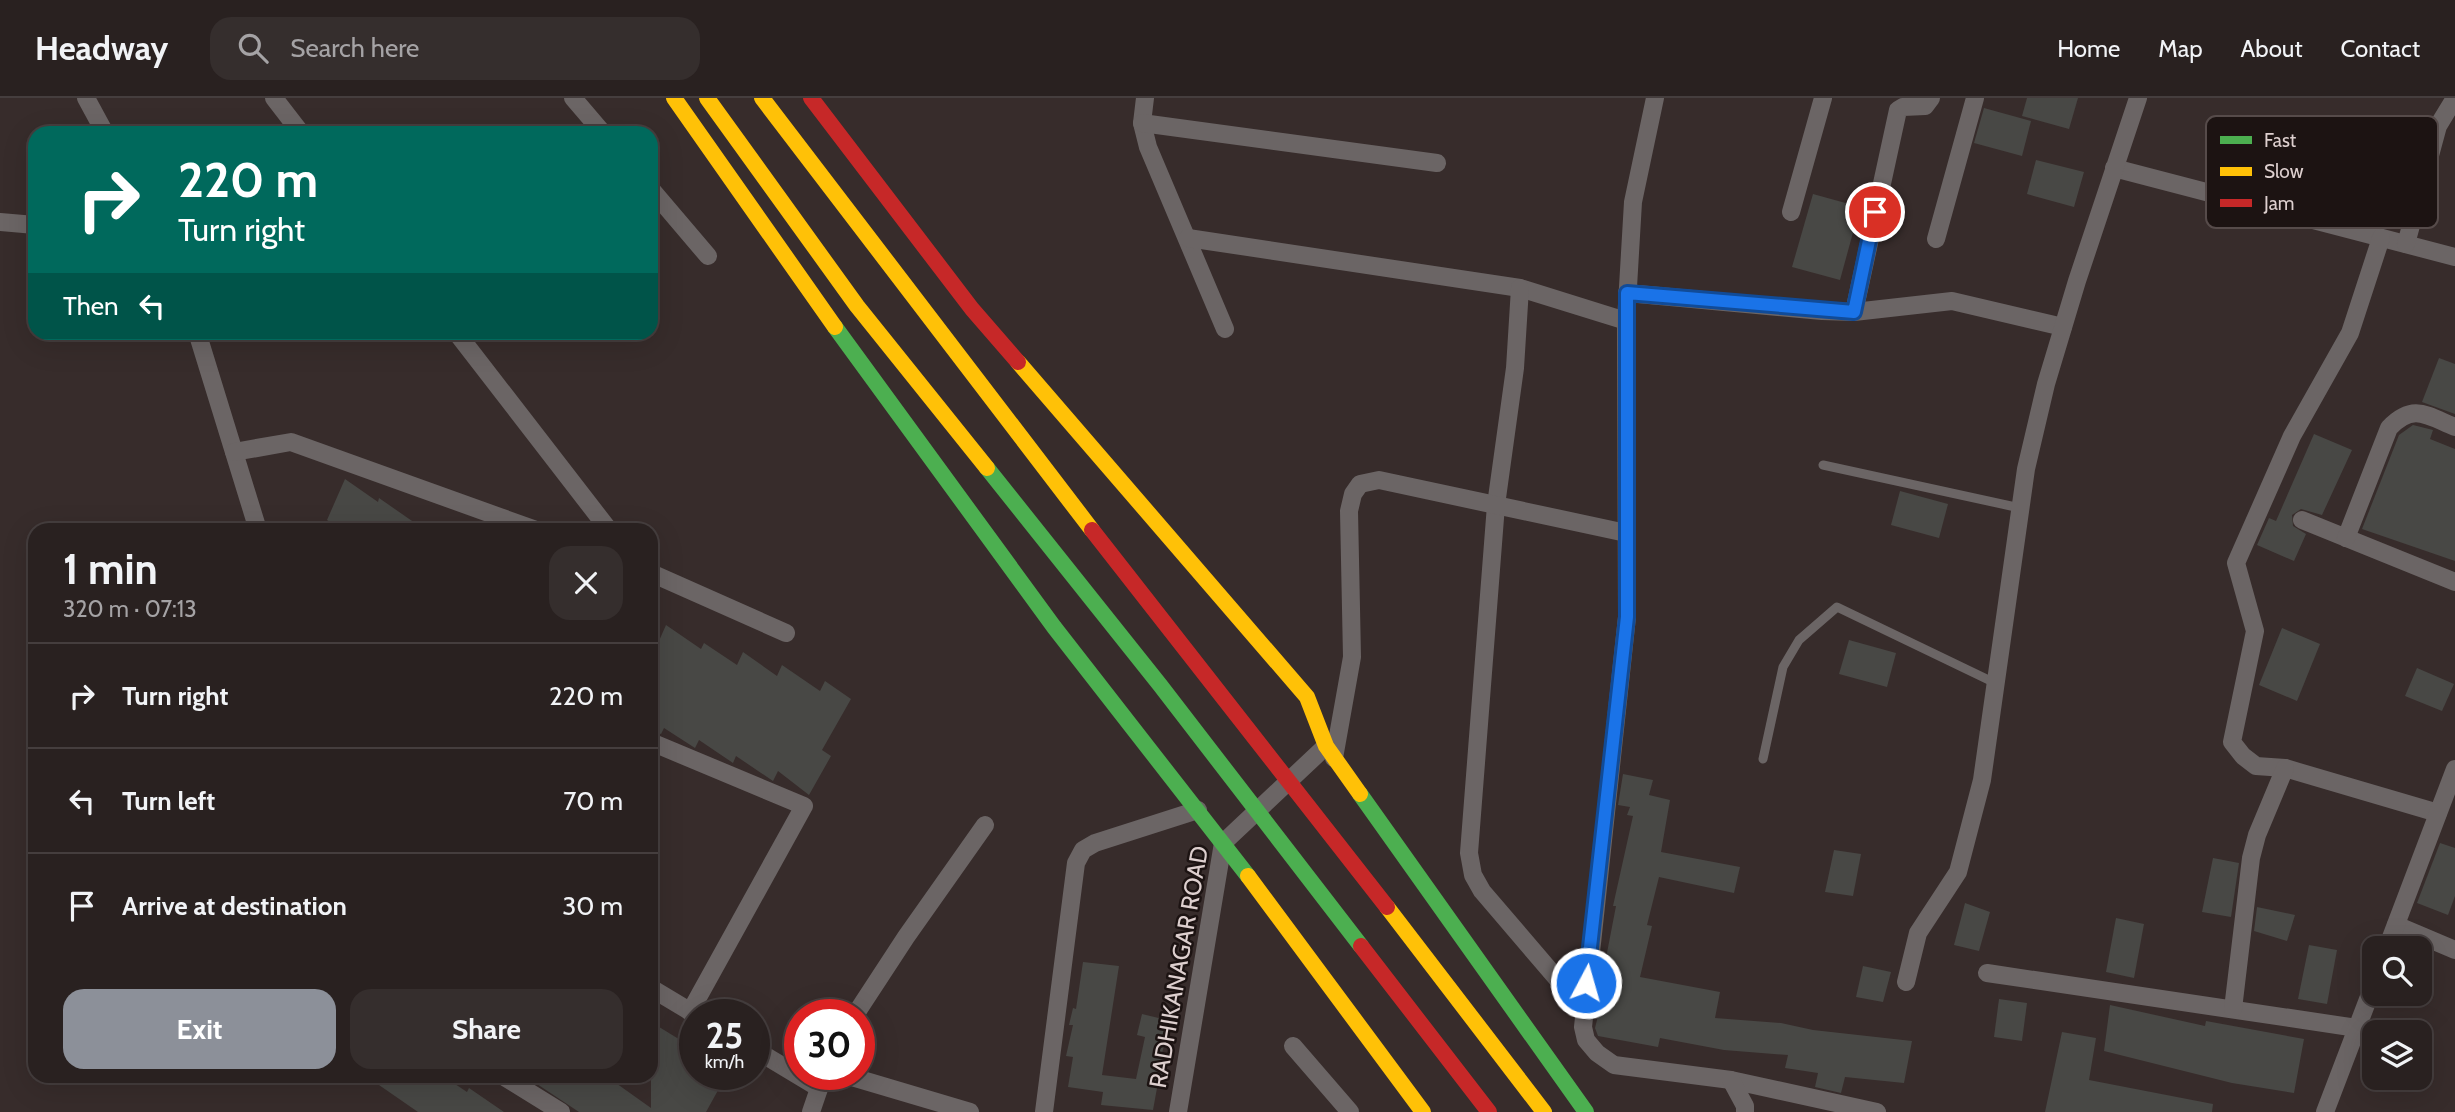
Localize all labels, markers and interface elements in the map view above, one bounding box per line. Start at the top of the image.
search box [210,17,700,80]
text: Headway [35,28,168,68]
icon: search [234,29,272,67]
text: Search here [290,32,419,64]
text: Home [2057,34,2120,63]
text: Map [2158,34,2203,63]
text: About [2241,34,2303,63]
text: Contact [2341,34,2420,63]
legend [2206,116,2438,228]
text: Fast [2264,129,2297,152]
text: 220 m [178,150,318,209]
icon: right [63,154,154,245]
text: Slow [2264,160,2304,183]
pin [1845,182,1905,242]
text: Jam [2263,192,2294,215]
icon: arrive [1856,193,1894,231]
text: Turn right [178,210,305,249]
icon: left [133,287,171,325]
text: Then [63,290,119,322]
text: 1 min [63,543,158,595]
button: close [549,546,623,620]
text: 320 m · 07:13 [63,595,197,623]
icon: right [63,677,101,715]
text: Turn right [122,680,228,712]
text: 220 m [549,680,623,712]
icon: left [63,782,101,820]
text: Turn left [122,785,215,817]
text: 70 m [563,785,623,817]
street label: RADHIKANAGAR ROAD [1143,844,1214,1090]
icon: arrive [63,887,101,925]
text: Arrive at destination [122,890,347,922]
text: 30 m [562,890,623,922]
map controls [2362,936,2432,1090]
button: search [2362,936,2432,1006]
position arrow [1549,946,1623,1020]
button: Exit [63,989,336,1069]
button: Share [350,989,623,1069]
speed limit sign: 30 [784,999,875,1090]
text: 25 [706,1014,743,1057]
button: layers [2362,1020,2432,1090]
text: km/h [705,1051,744,1073]

